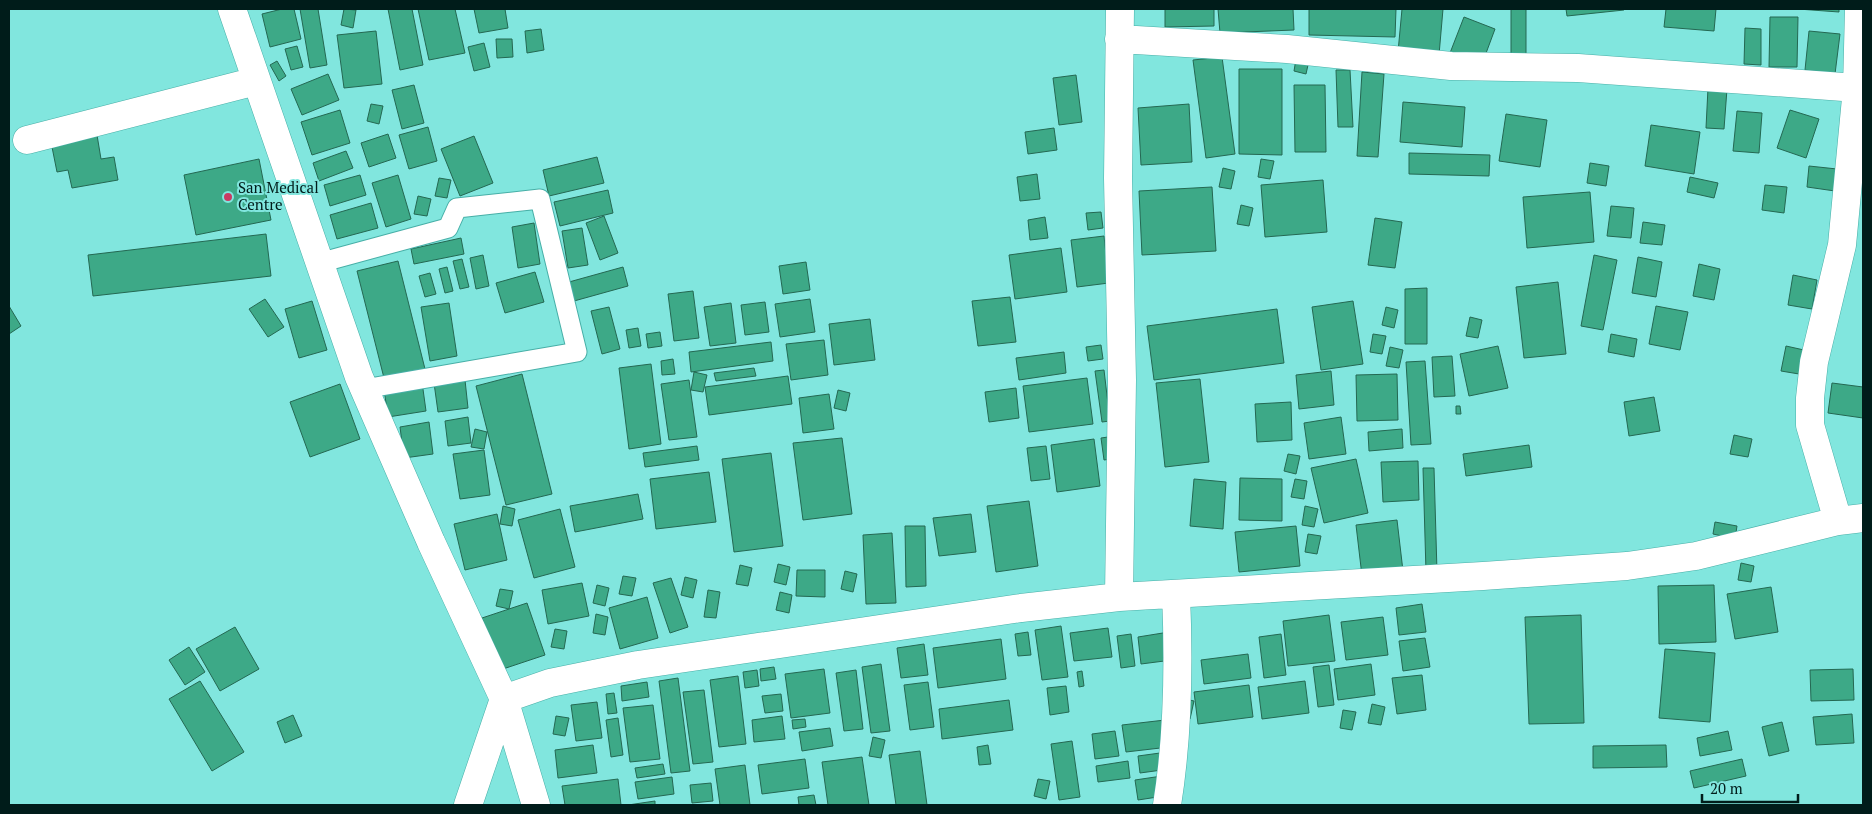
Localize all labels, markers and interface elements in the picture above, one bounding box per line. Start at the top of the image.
place label: San Medical Centre [238,177,319,214]
marker: San Medical Centre [222,191,234,203]
scale bar [1702,772,1798,804]
text: 20 m [1710,778,1743,798]

